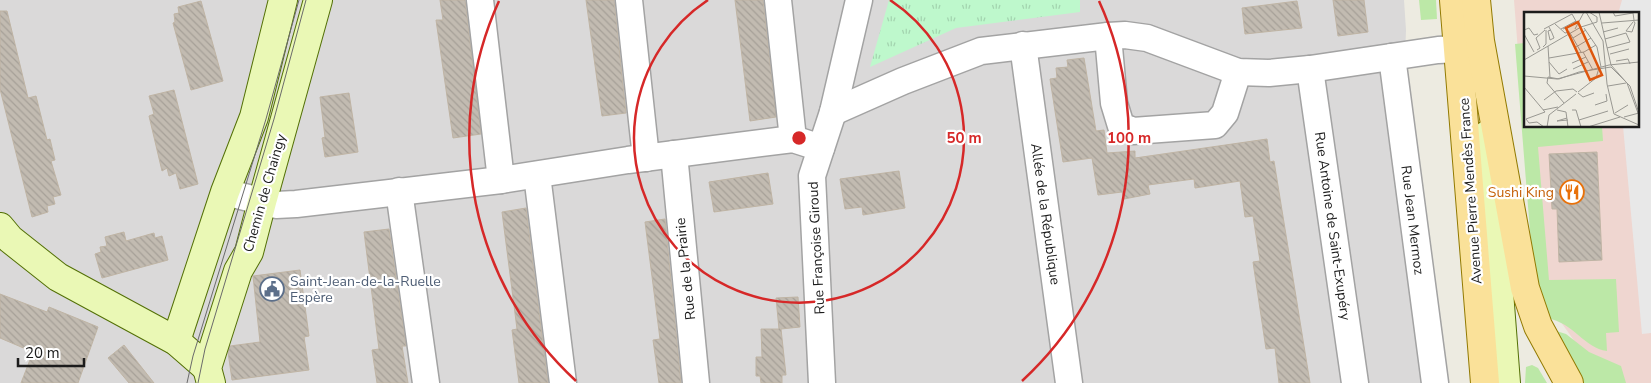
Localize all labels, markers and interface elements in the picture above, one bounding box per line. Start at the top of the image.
inset map [1524,12,1638,128]
street label: Avenue Pierre Mendès France [1455,97,1486,285]
text: 50 m [946,128,982,148]
text: 100 m [1107,128,1151,148]
centre of rings [790,129,808,147]
street label: Chemin de Chaingy [239,131,291,254]
street label: Rue Antoine de Saint-Exupéry [1310,131,1355,322]
street label: Allée de la République [1026,142,1065,286]
street label: Rue Jean Mermoz [1396,164,1429,276]
restaurant icon: Sushi King [1559,179,1585,205]
street label: Rue Françoise Giroud [804,181,829,315]
place label: Sushi King [1488,183,1554,202]
street label: Rue de la Prairie [671,217,700,321]
place label: Saint-Jean-de-la-Ruelle Espère [290,272,441,307]
public building icon: Saint-Jean-de-la-Ruelle Espère [259,276,285,302]
scale bar [18,336,84,368]
text: 20 m [25,343,60,363]

